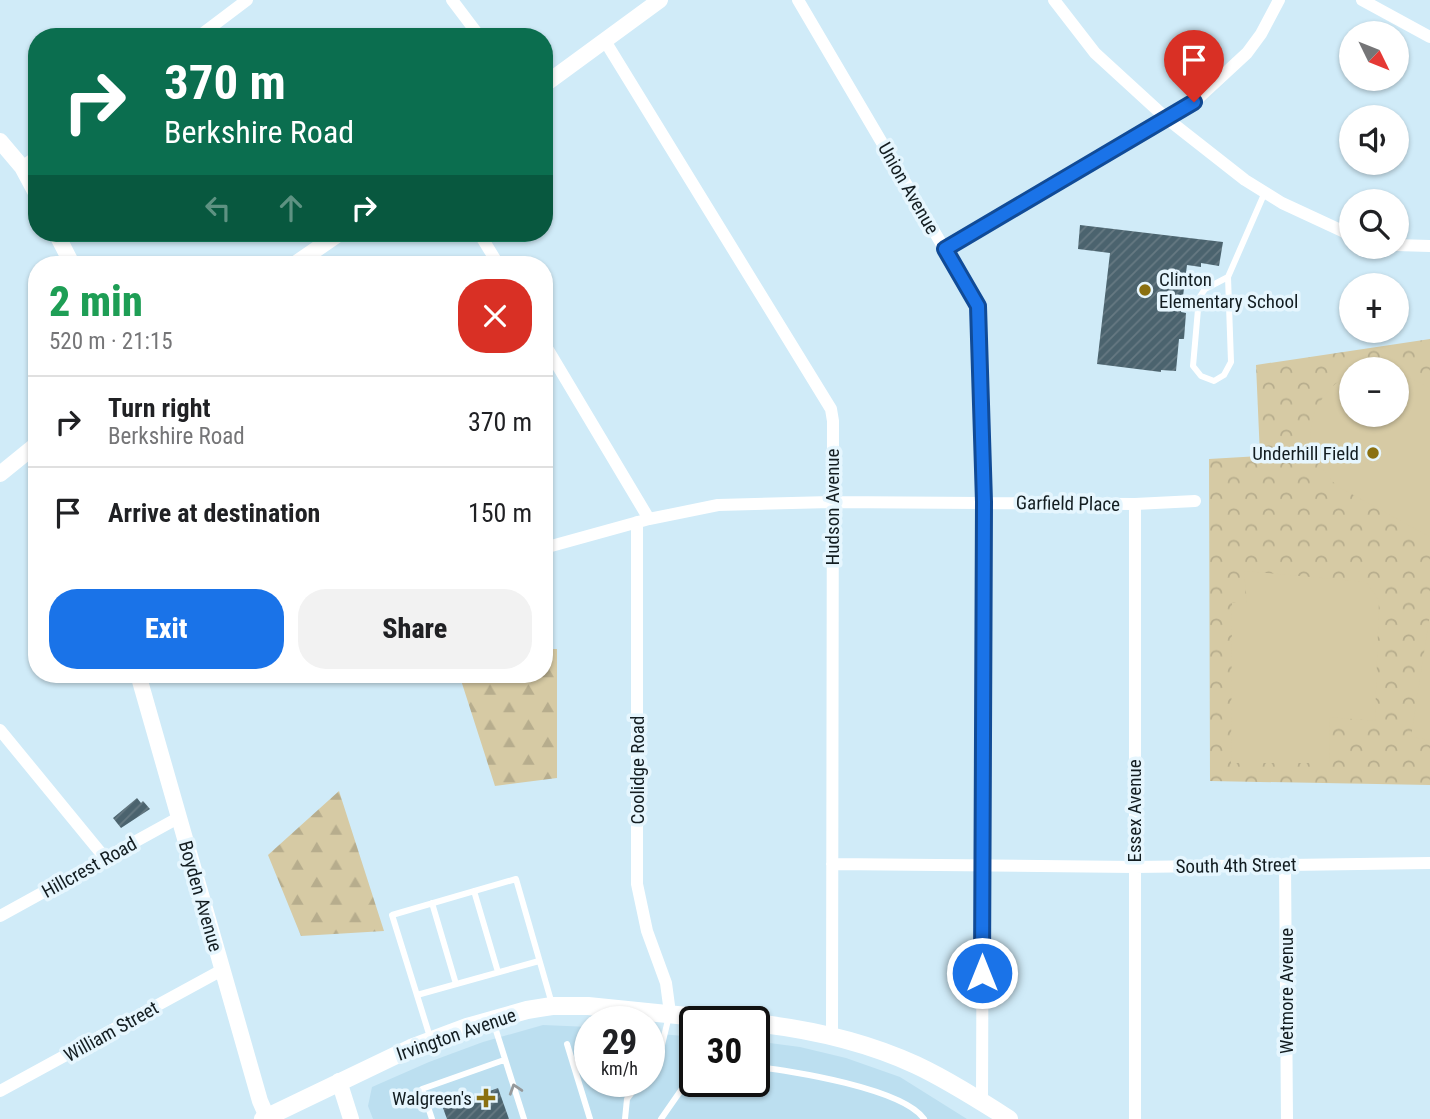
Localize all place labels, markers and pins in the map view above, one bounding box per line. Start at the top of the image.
pin [1164,30,1224,102]
place label: Clinton Elementary School [1159,268,1298,313]
marker: Clinton Elementary School [1137,282,1153,298]
place label: Underhill Field [1252,442,1359,465]
marker: Underhill Field [1365,445,1381,461]
place label: Walgreen's [392,1087,472,1110]
marker: Walgreen's [478,1090,494,1106]

